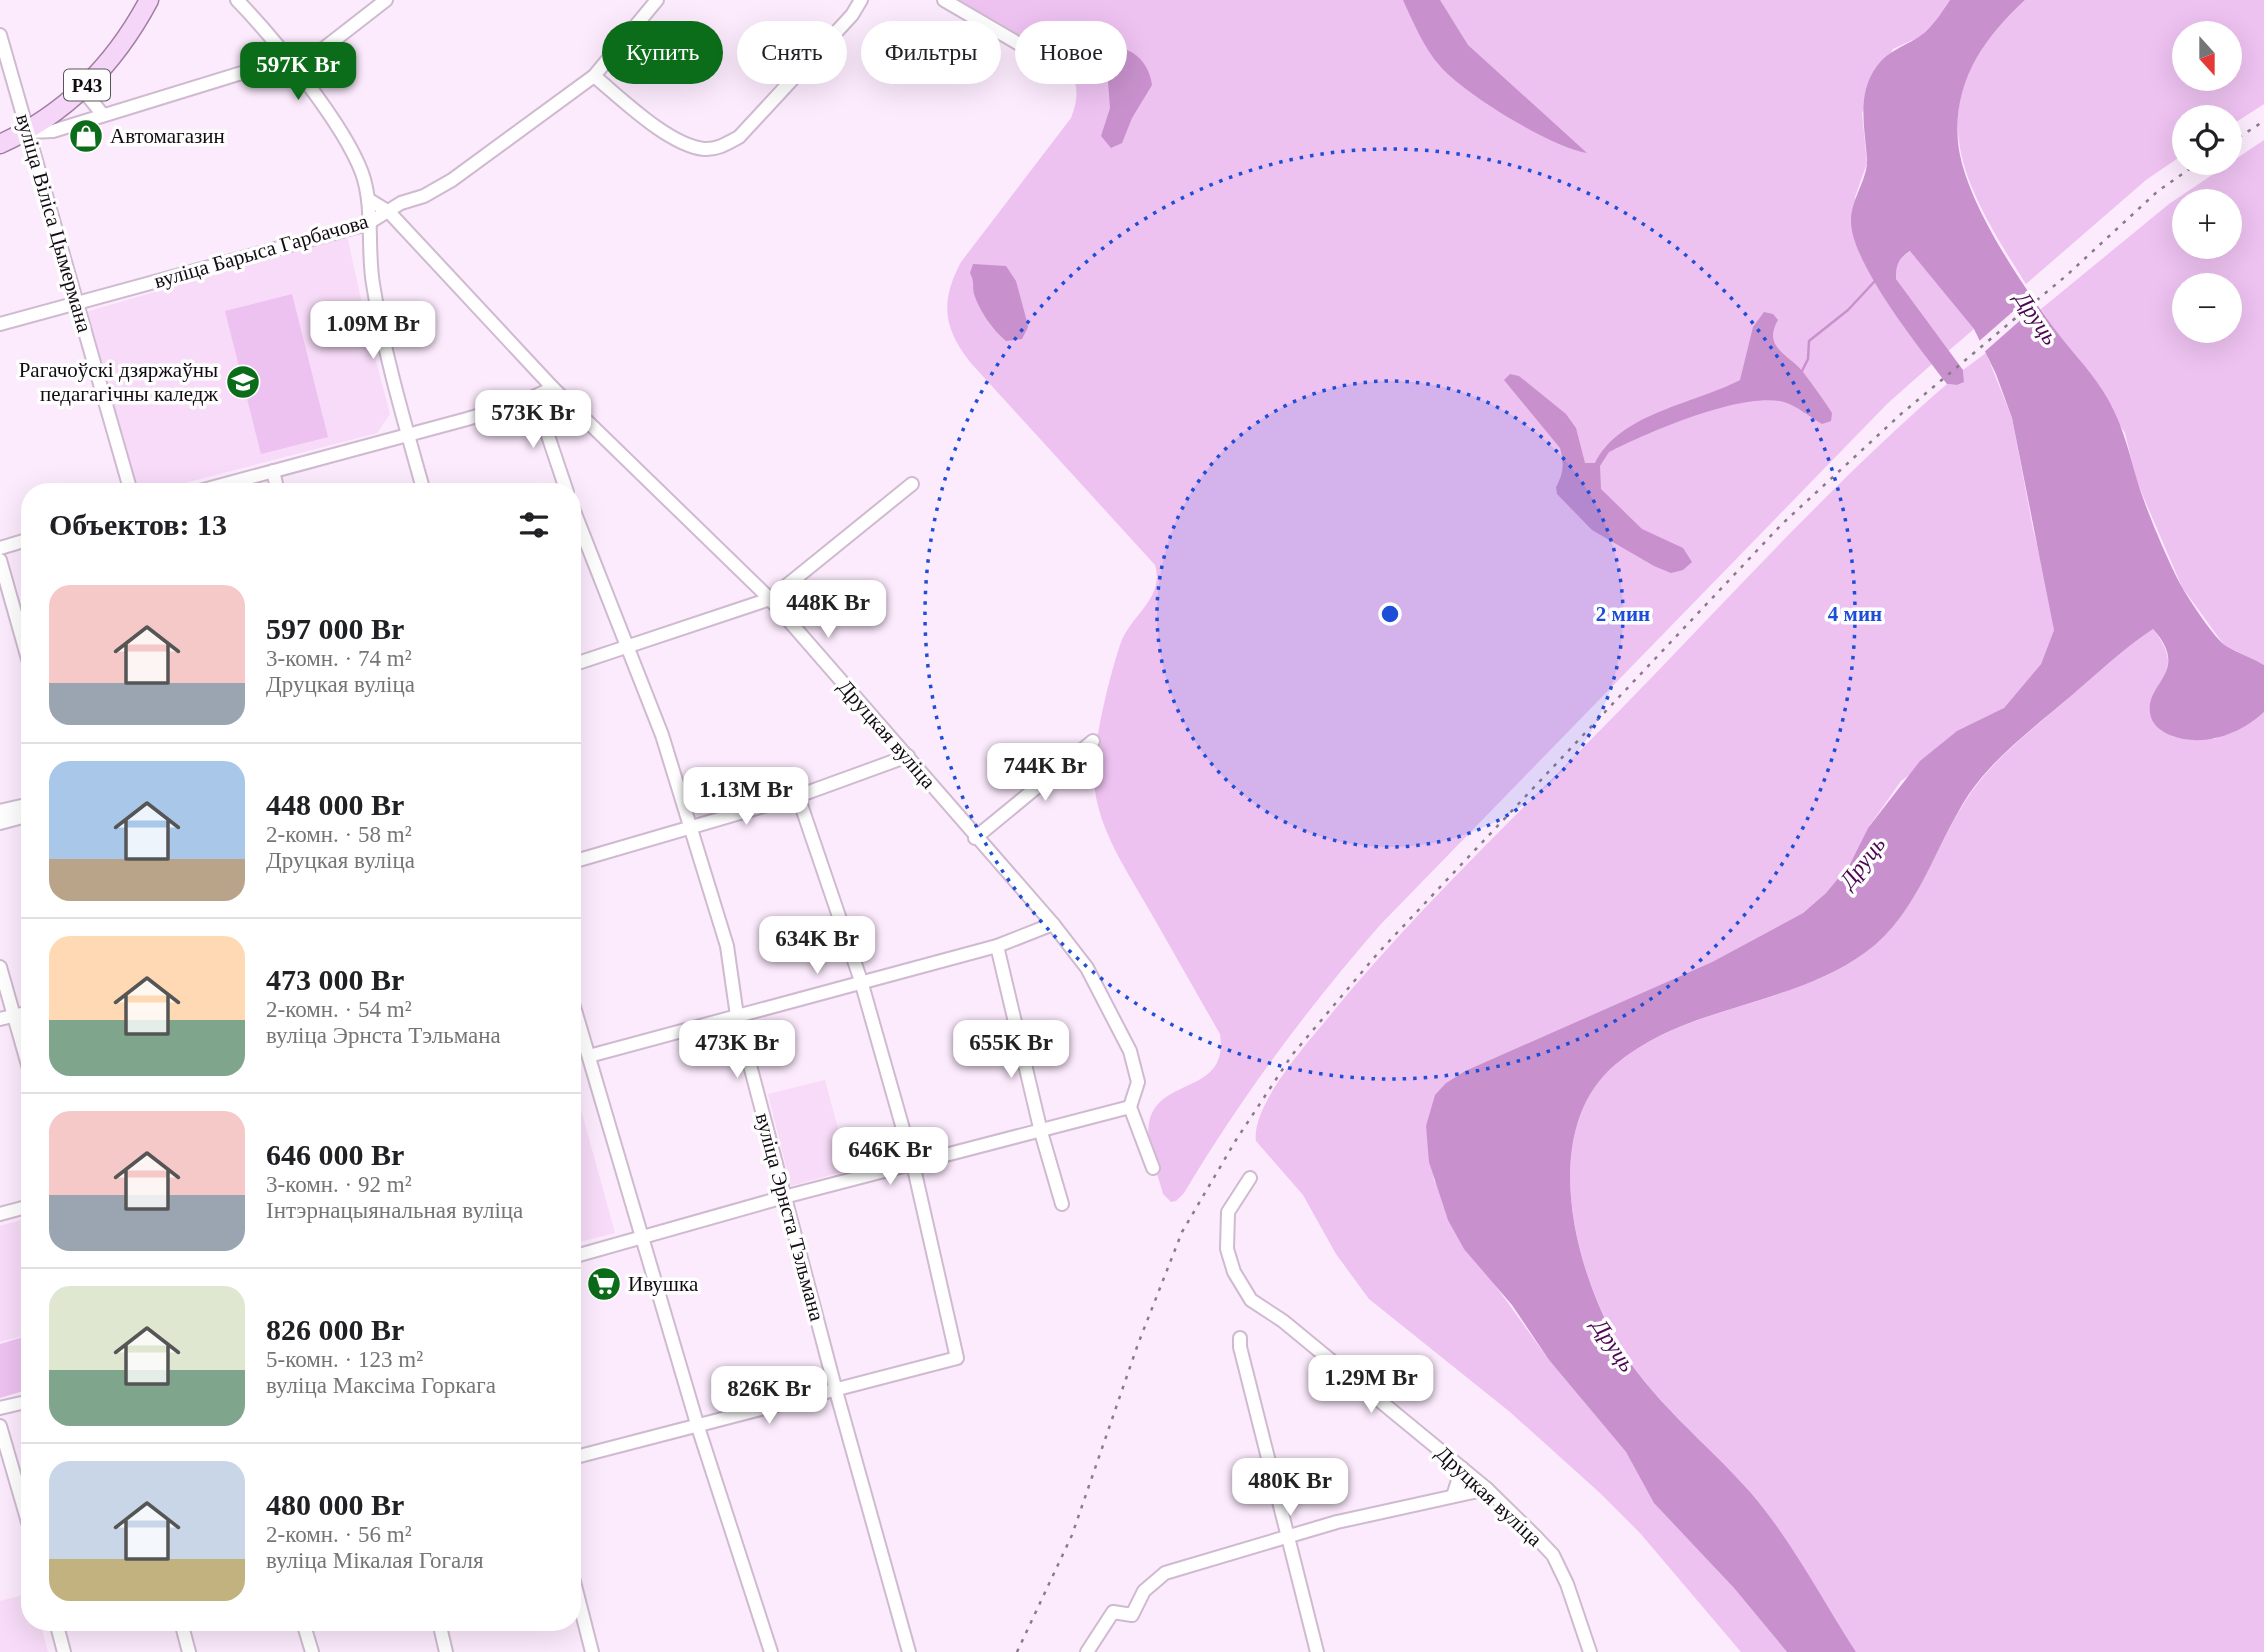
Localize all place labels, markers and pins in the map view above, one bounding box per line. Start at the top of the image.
pin: 597K Br [233,42,363,102]
shop icon: Автомагазин [67,117,105,155]
place label: Автомагазин [110,124,225,148]
pin: 1.09M Br [301,302,445,361]
place label: Рагачоўскі дзяржаўны педагагічны каледж [19,358,218,406]
school or university icon: Рагачоўскі дзяржаўны педагагічны каледж [224,363,262,401]
pin: 573K Br [468,391,598,450]
pin: 448K Br [763,580,893,640]
centre of rings [1378,602,1402,626]
pin: 744K Br [980,744,1110,803]
pin: 1.13M Br [674,768,818,827]
pin: 634K Br [752,916,882,976]
pin: 473K Br [672,1020,802,1080]
pin: 655K Br [946,1020,1076,1080]
pin: 646K Br [825,1128,955,1187]
supermarket icon: Ивушка [585,1265,623,1303]
place label: Ивушка [628,1272,699,1296]
pin: 1.29M Br [1299,1356,1443,1415]
pin: 826K Br [704,1366,834,1426]
pin: 480K Br [1225,1458,1355,1518]

